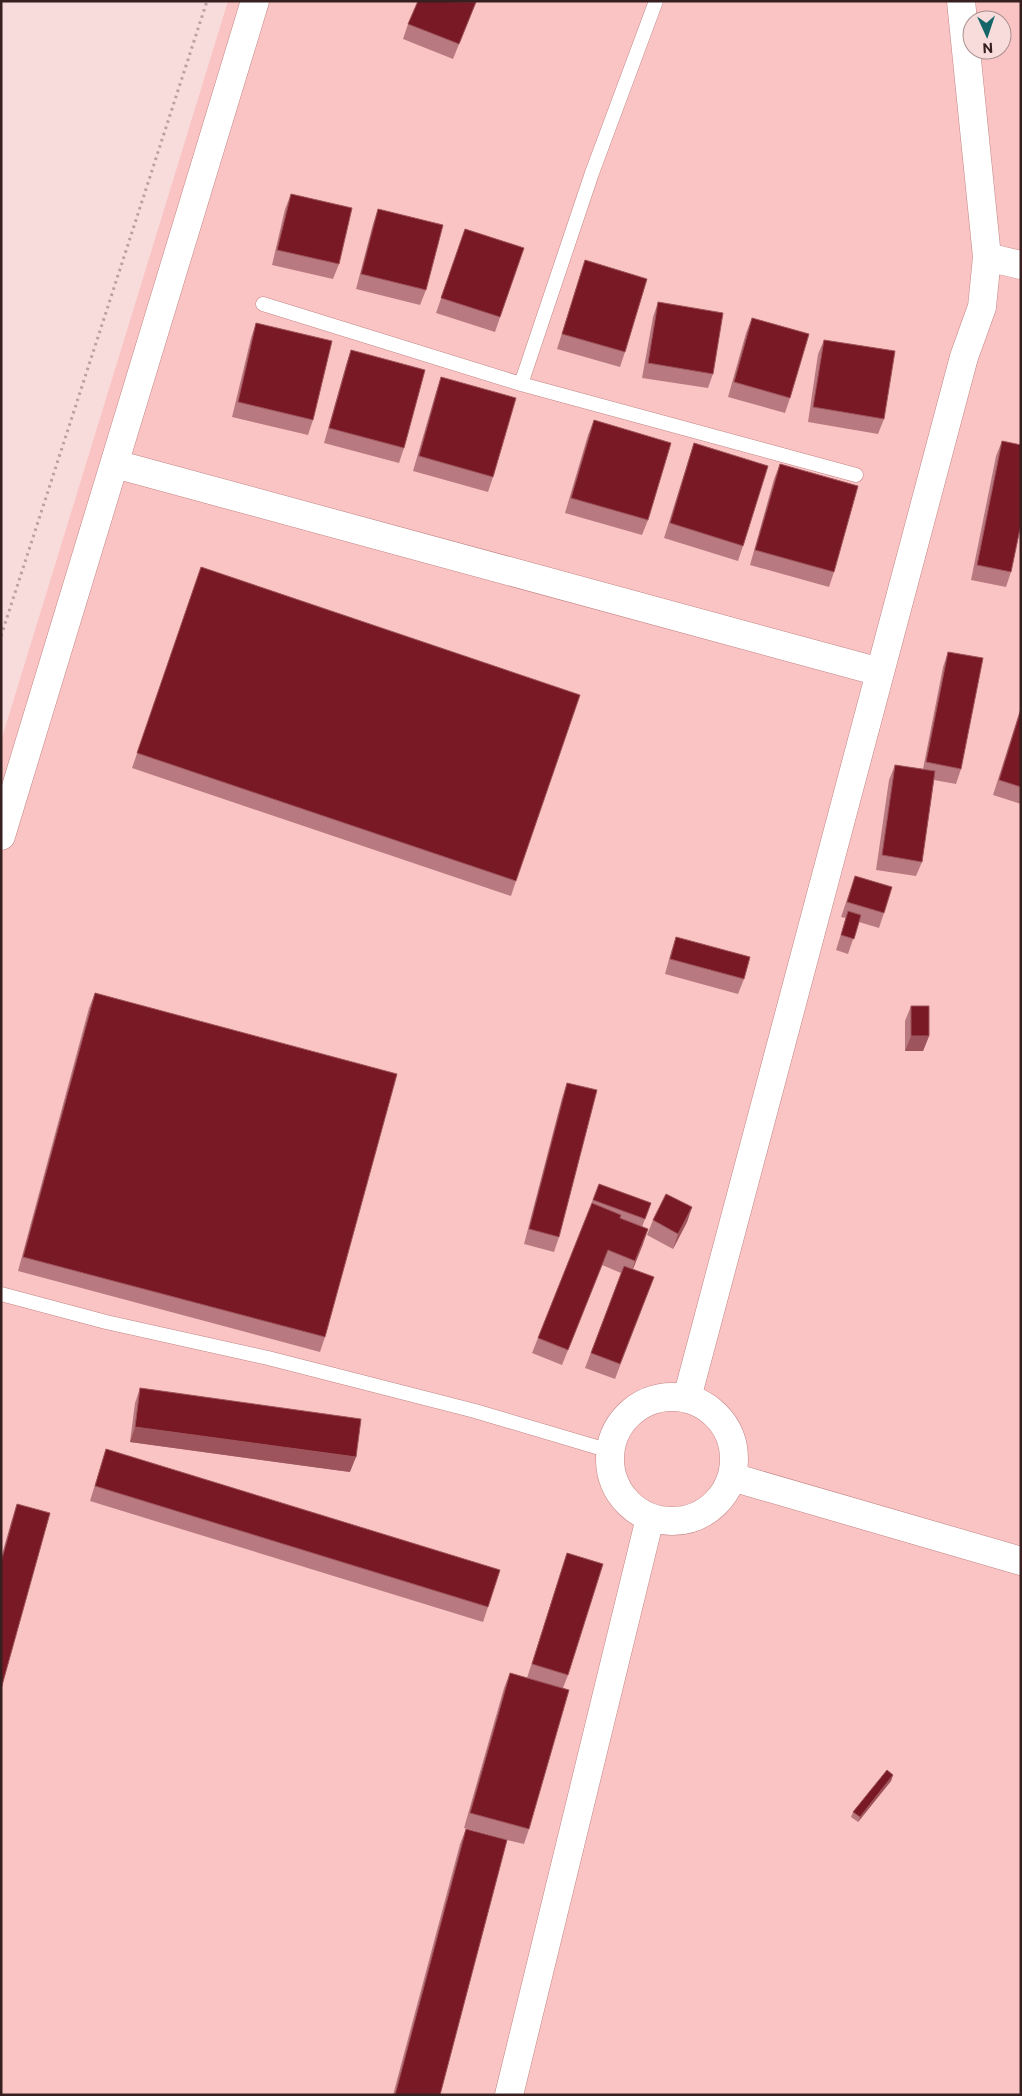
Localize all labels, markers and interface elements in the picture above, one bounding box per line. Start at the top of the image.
north arrow [962,10,1012,60]
text: N [982,40,993,57]

